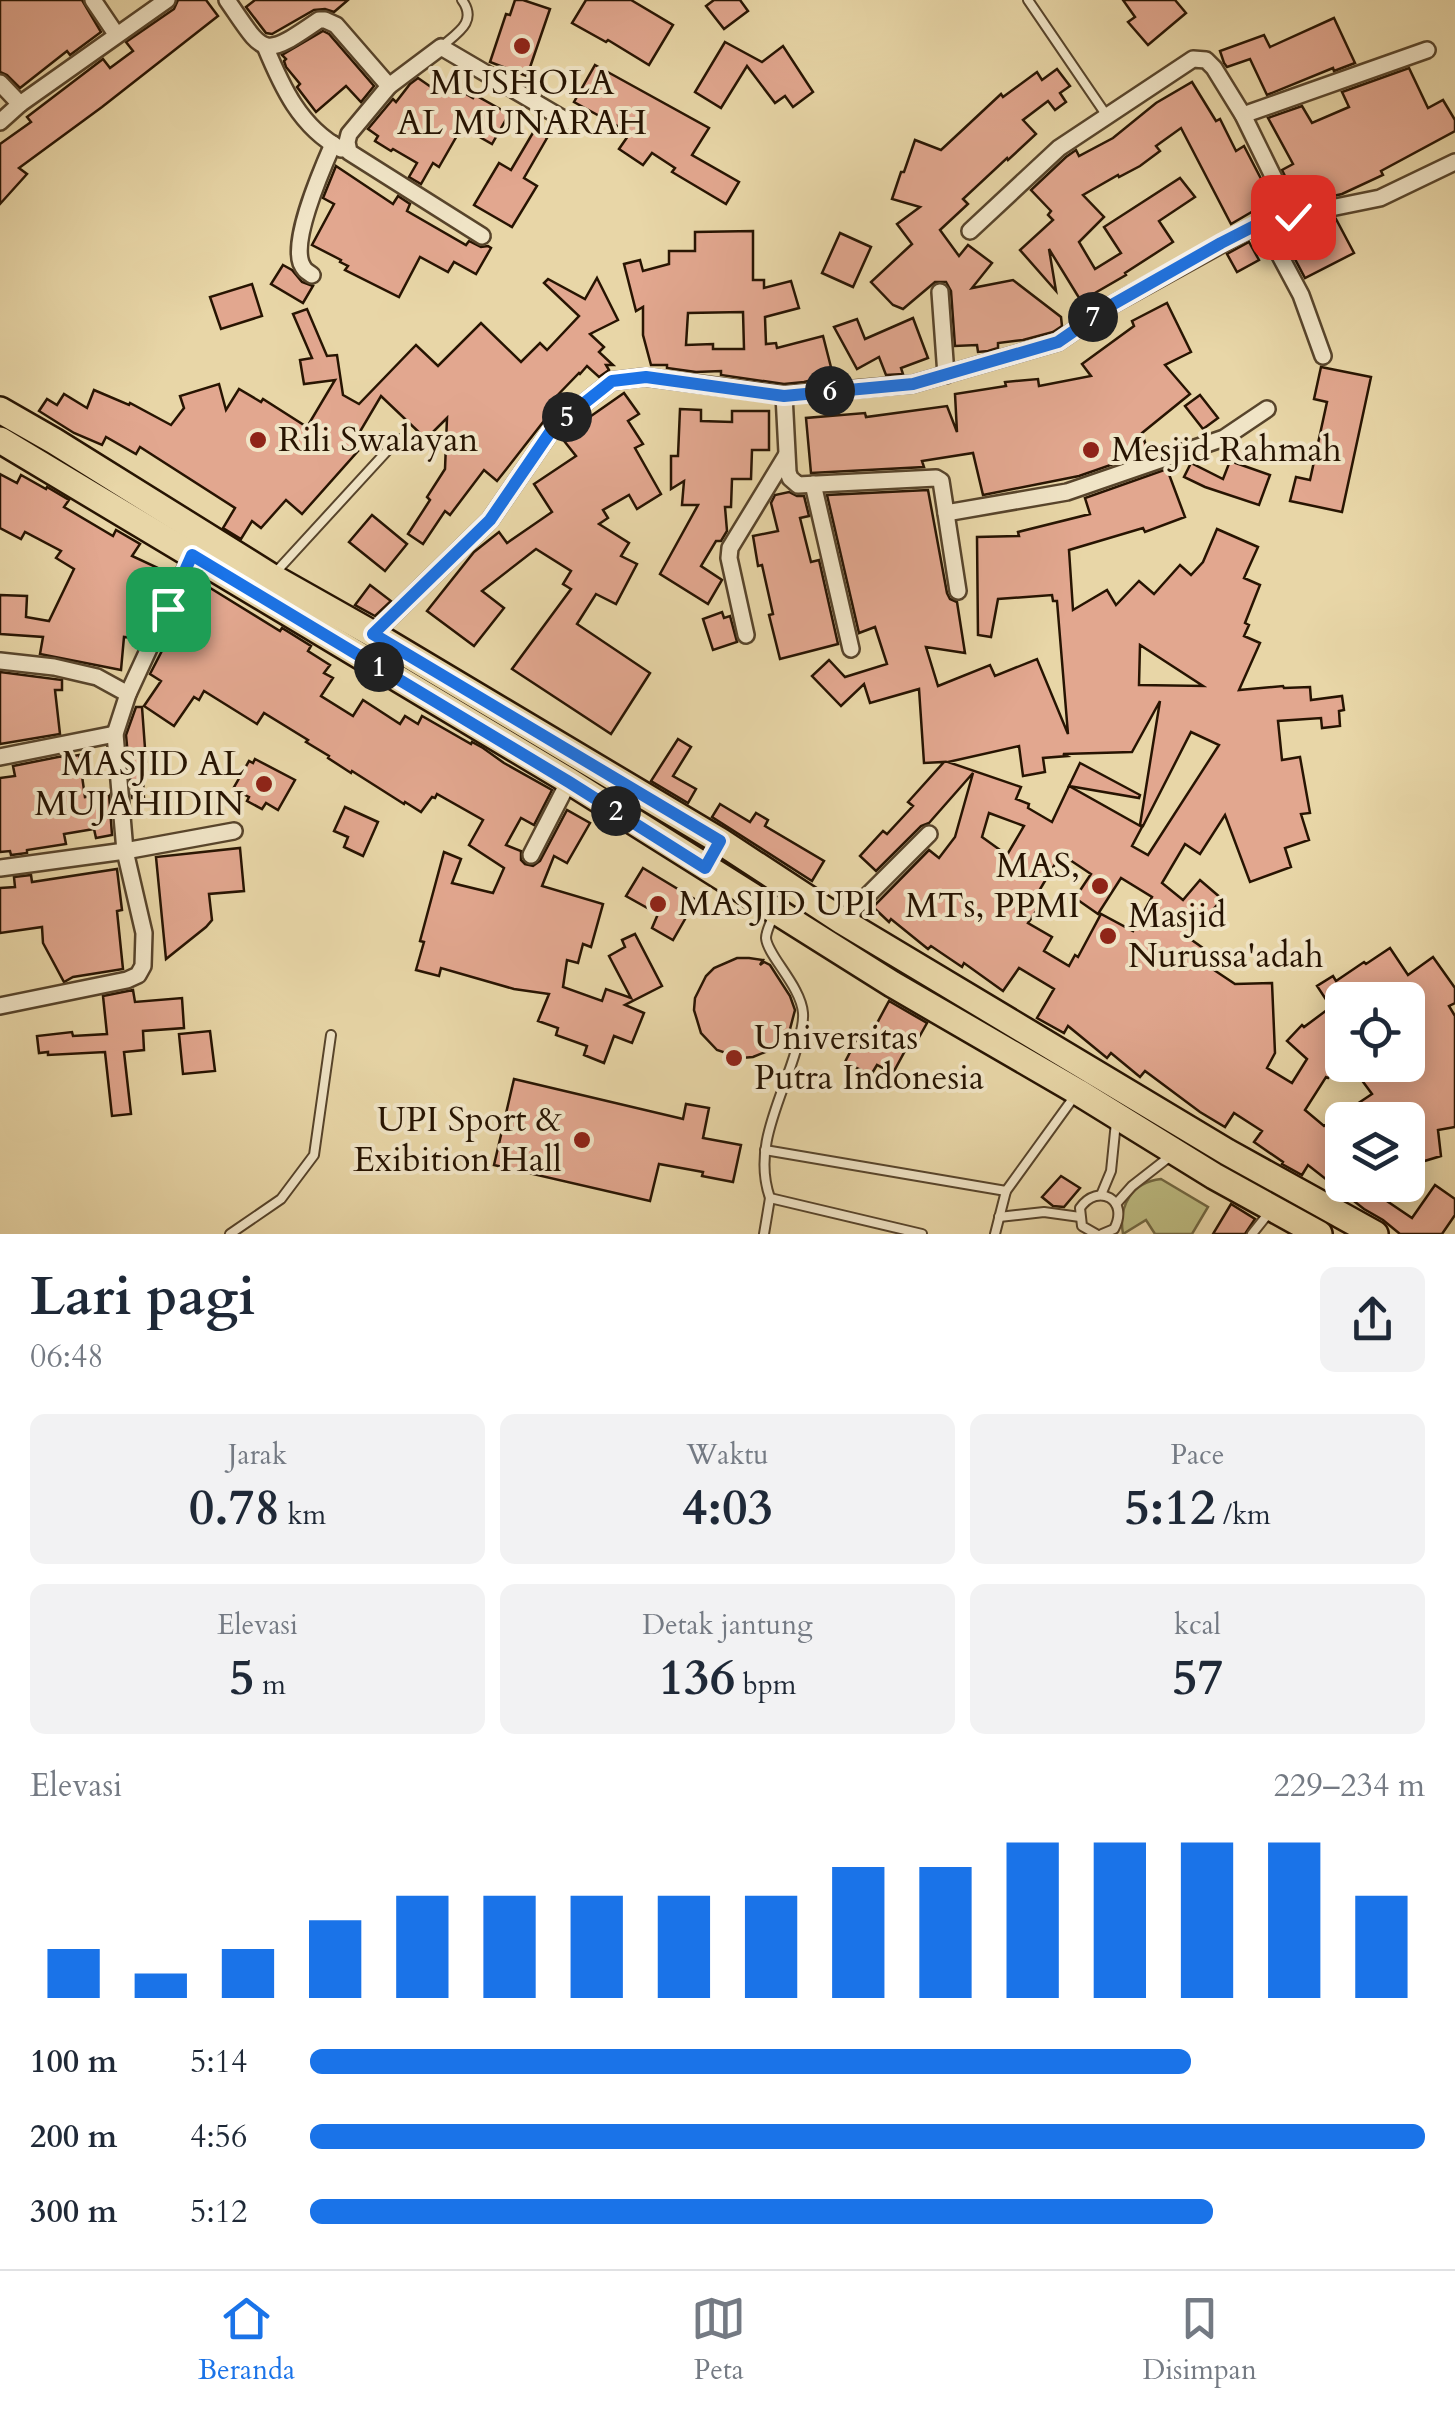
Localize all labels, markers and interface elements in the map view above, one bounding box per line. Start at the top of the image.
marker: MUSHOLA AL MUNARAH [511,35,533,57]
place label: MUSHOLA AL MUNARAH [397,59,647,147]
pin [1251,175,1336,260]
icon: check [1266,190,1321,245]
pin: 7 [1068,292,1118,342]
text: 7 [1086,298,1100,336]
pin: 6 [805,366,855,416]
text: 6 [823,372,837,410]
pin: 5 [542,392,592,442]
text: 5 [560,398,574,436]
place label: Rili Swalayan [278,416,479,464]
place label: Mesjid Rahmah [1111,426,1342,474]
marker: Rili Swalayan [247,429,269,451]
marker: Mesjid Rahmah [1080,439,1102,461]
pin [126,567,211,652]
icon: arrive [141,582,196,637]
pin: 1 [354,642,404,692]
text: 1 [372,648,386,686]
place label: MASJID AL MUJAHIDIN [34,740,245,828]
marker: MASJID AL MUJAHIDIN [253,773,275,795]
pin: 2 [591,786,641,836]
text: 2 [609,792,623,830]
place label: MAS, MTs, PPMI [905,842,1080,930]
marker: MAS, MTs, PPMI [1089,875,1111,897]
place label: MASJID UPI [678,880,876,928]
place label: Masjid Nurussa'adah [1128,892,1324,980]
marker: MASJID UPI [647,893,669,915]
marker: Masjid Nurussa'adah [1097,925,1119,947]
map controls [1325,982,1425,1202]
button: locate [1325,982,1425,1082]
place label: Universitas Putra Indonesia [754,1014,984,1102]
marker: Universitas Putra Indonesia [723,1047,745,1069]
place label: UPI Sport & Exibition Hall [353,1096,562,1184]
button: layers [1325,1102,1425,1202]
marker: UPI Sport & Exibition Hall [571,1129,593,1151]
text: Lari pagi [30,1260,256,1334]
button: share [1320,1267,1425,1372]
text: 06:48 [30,1335,104,1379]
text: Jarak [228,1436,287,1474]
text: Waktu [686,1436,769,1474]
text: Pace [1170,1436,1225,1474]
text: 0.78 [189,1474,280,1542]
text: 4:03 [682,1474,773,1542]
text: 5:12 [1124,1474,1216,1542]
text: km [280,1496,326,1534]
text: /km [1216,1496,1271,1534]
text: Elevasi [217,1606,298,1644]
text: Detak jantung [642,1606,813,1644]
text: kcal [1174,1606,1221,1644]
text: 5 [229,1644,255,1712]
text: 136 [659,1644,735,1712]
text: 57 [1172,1644,1223,1712]
text: m [255,1666,286,1704]
text: bpm [735,1666,796,1704]
text: Elevasi [30,1764,122,1808]
text: 229–234 m [1273,1764,1425,1808]
text: 100 m [30,2040,117,2084]
text: 5:14 [190,2040,247,2084]
text: 200 m [30,2115,117,2159]
text: 4:56 [190,2115,247,2159]
text: 300 m [30,2190,117,2234]
text: 5:12 [190,2190,247,2234]
tab: Beranda [198,2291,295,2389]
tab: Peta [691,2291,746,2389]
tab: Disimpan [1142,2291,1257,2389]

